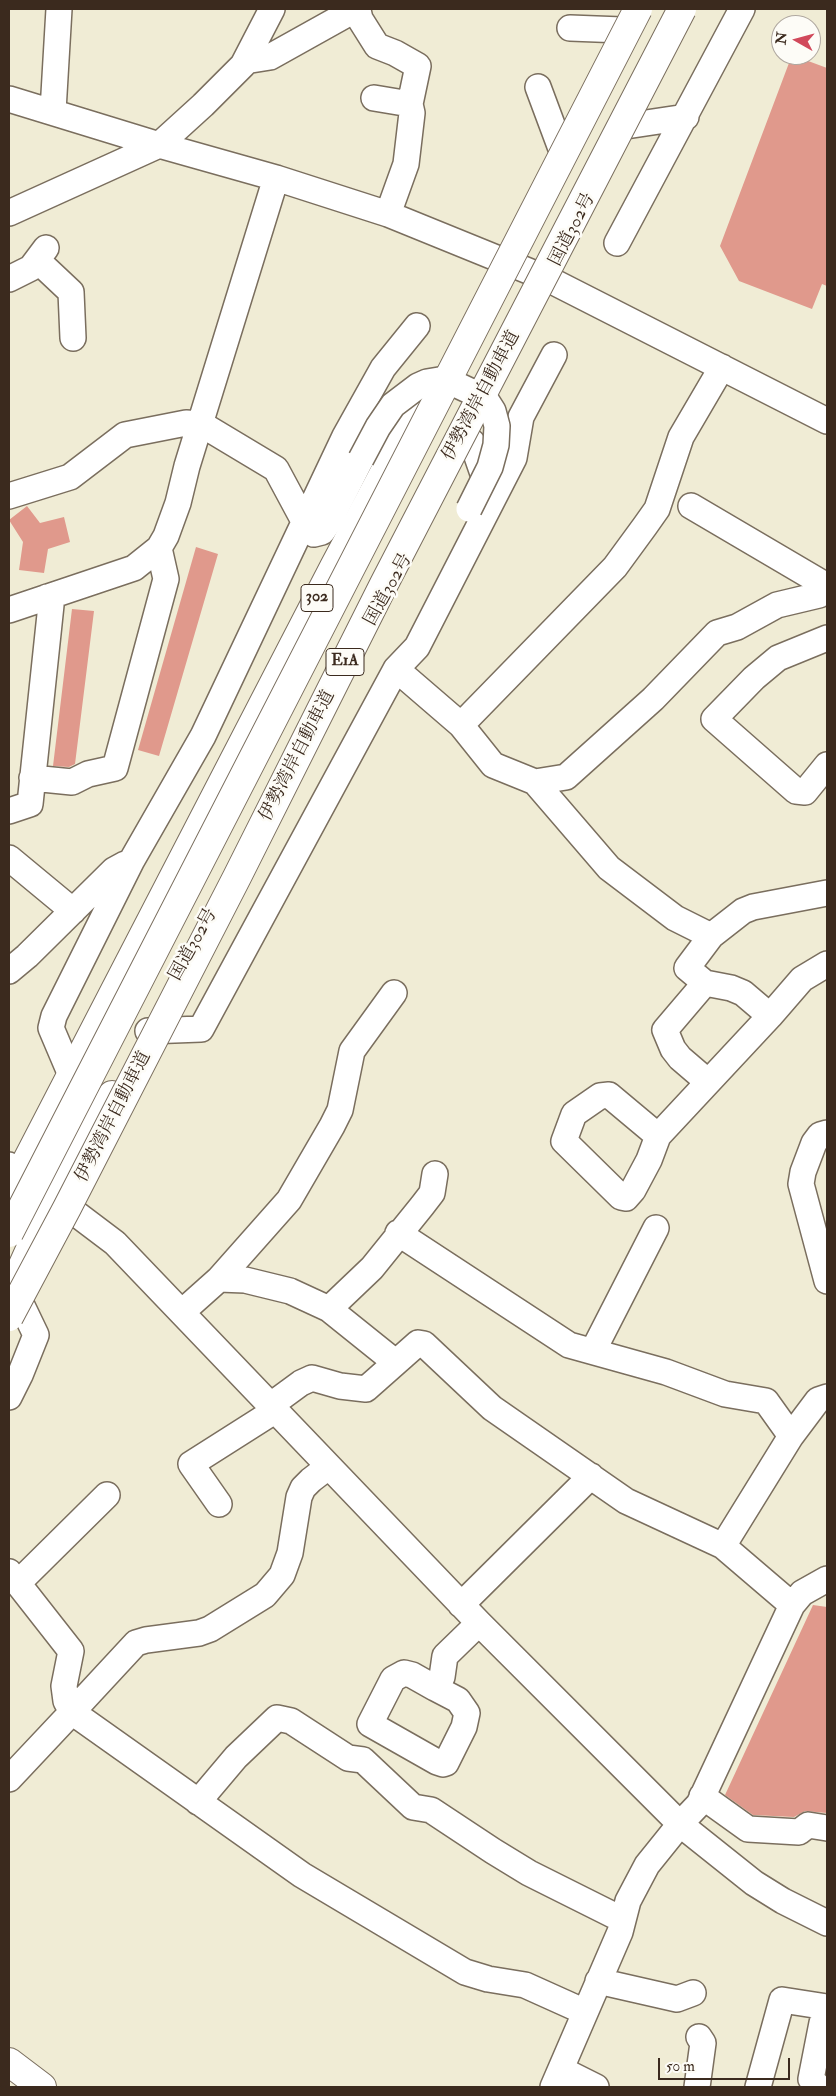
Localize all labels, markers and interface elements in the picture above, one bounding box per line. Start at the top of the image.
north arrow [771,15,821,65]
text: N [772,31,791,46]
street label: 国道302号 [545,190,601,270]
street label: 伊勢湾岸自動車道 [439,327,525,465]
street label: 国道302号 [360,550,418,630]
road number: 302 [301,584,333,612]
road number: E1A [326,649,364,676]
street label: 伊勢湾岸自動車道 [256,687,340,825]
street label: 国道302号 [165,905,223,985]
street label: 伊勢湾岸自動車道 [72,1048,156,1186]
scale bar [661,2048,794,2080]
text: 50 m [666,2057,695,2076]

